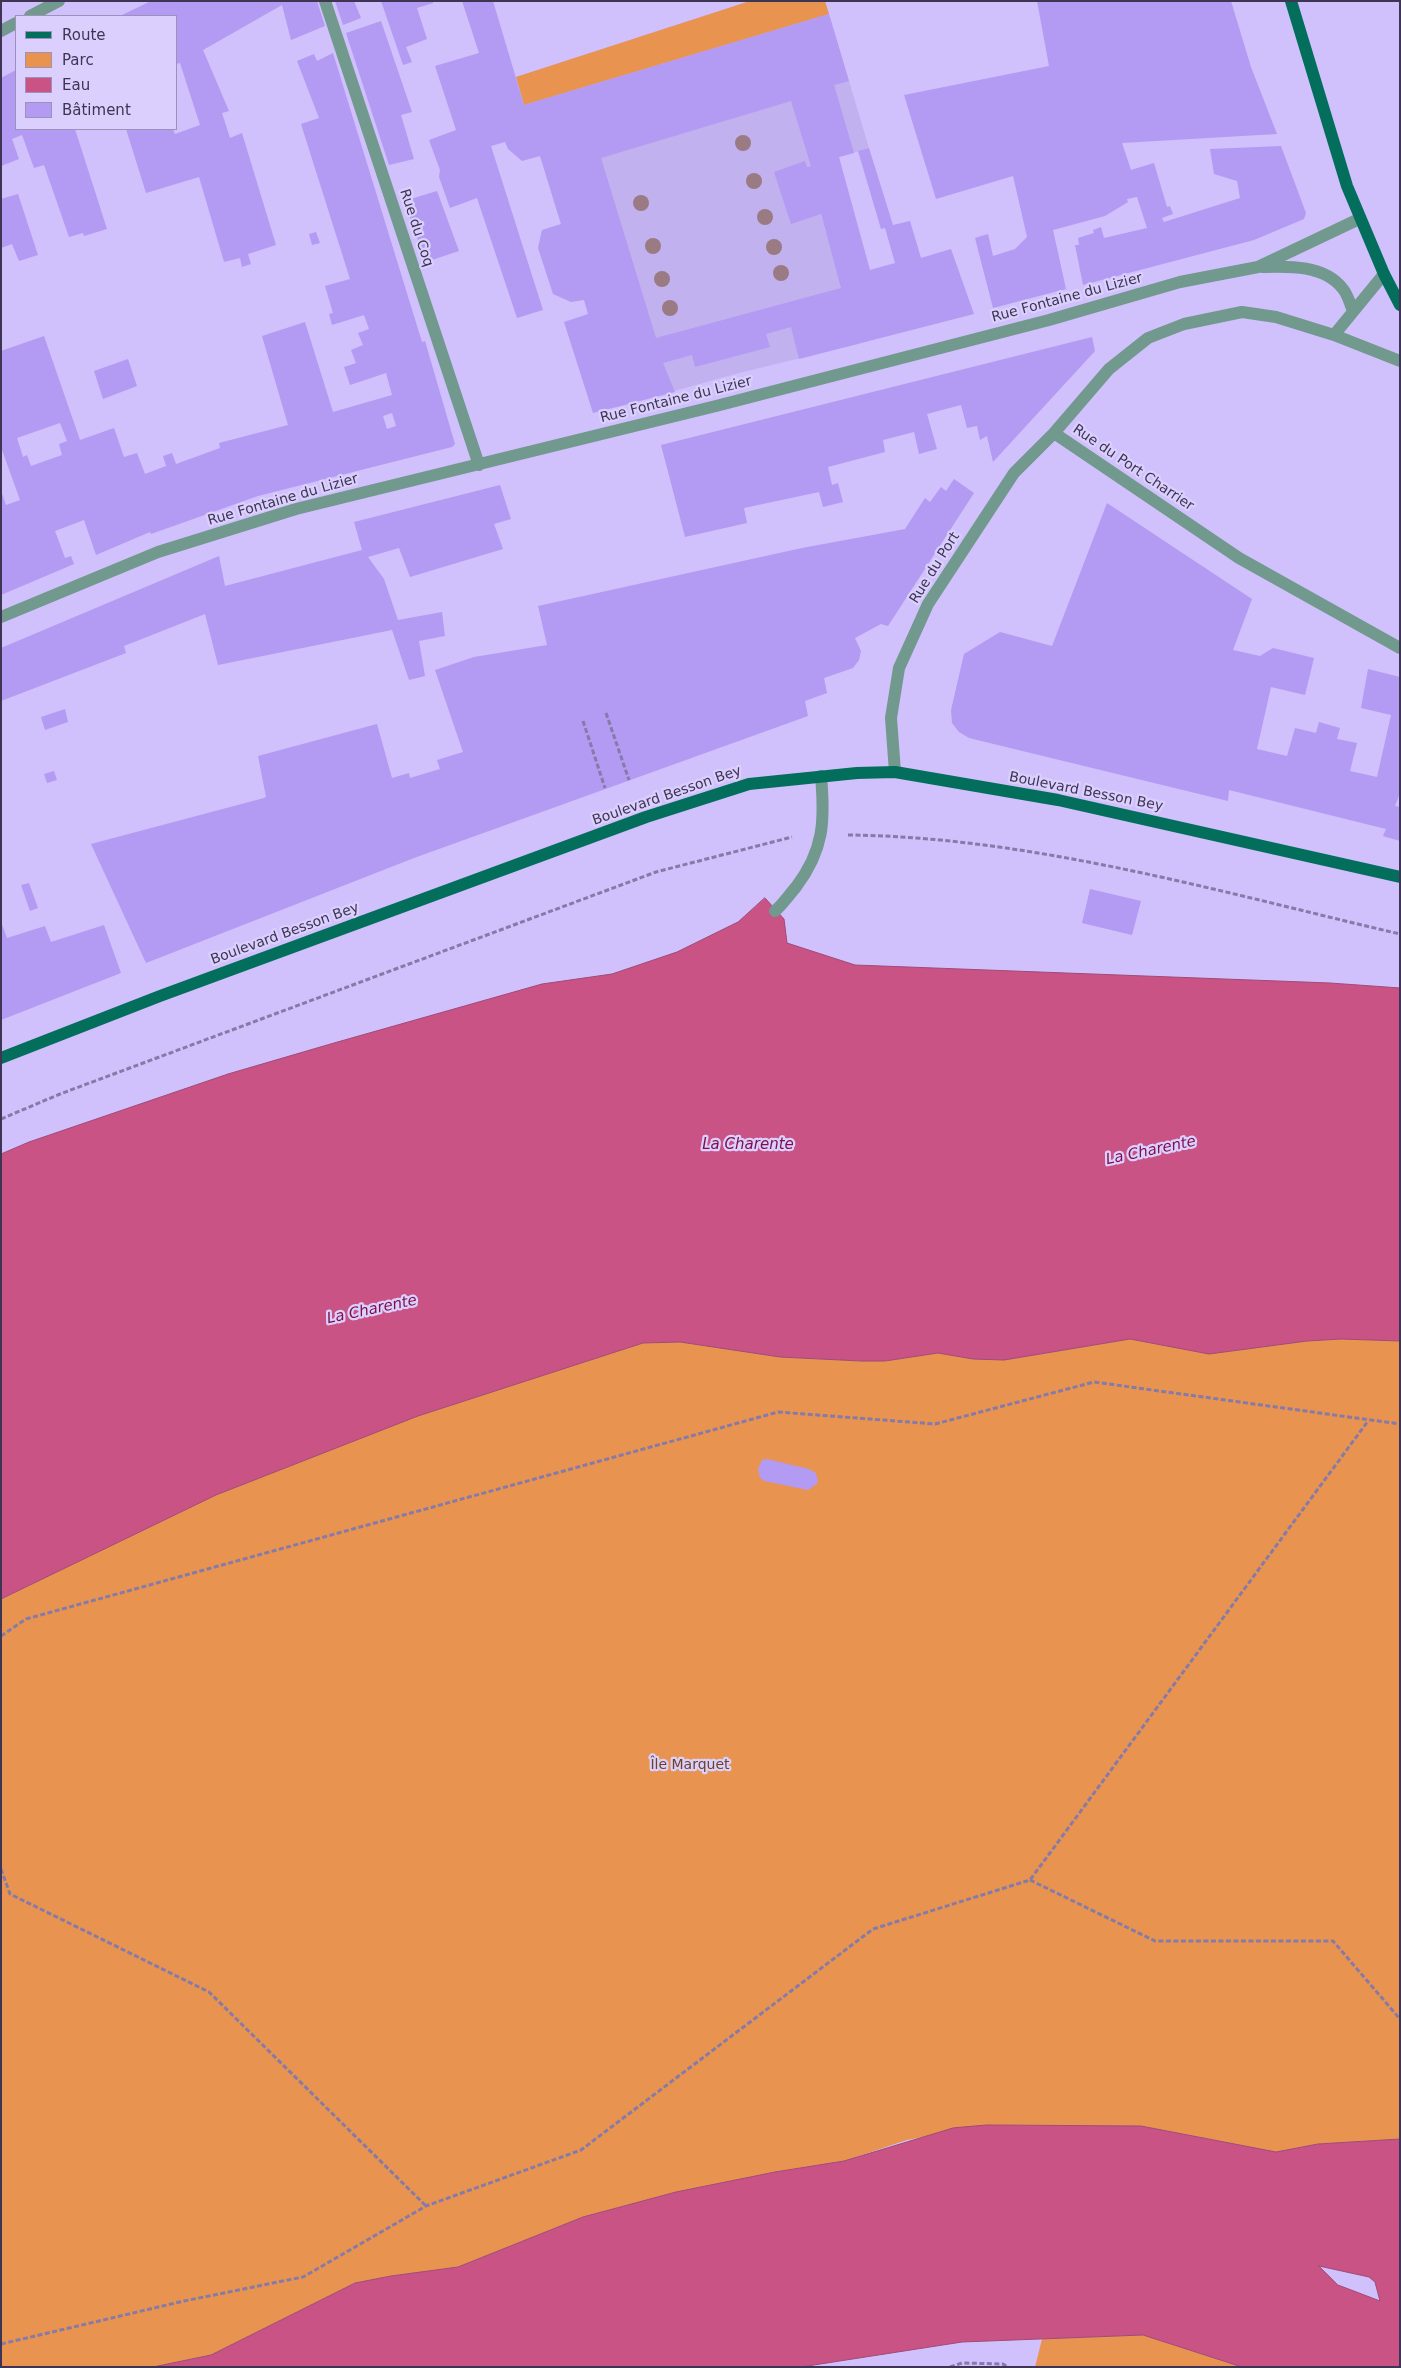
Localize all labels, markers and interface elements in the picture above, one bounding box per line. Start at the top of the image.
legend [15,15,178,130]
text: Route [62,26,106,44]
text: Parc [62,51,94,69]
text: Eau [62,76,90,94]
text: Bâtiment [62,101,131,119]
street label: Rue du Coq [396,187,436,269]
street label: Rue Fontaine du Lizier [990,270,1144,326]
street label: Rue Fontaine du Lizier [599,373,753,427]
street label: Rue du Port Charrier [1069,421,1197,515]
street label: Rue Fontaine du Lizier [206,471,360,529]
street label: Rue du Port [906,529,964,607]
street label: Boulevard Besson Bey [590,763,744,829]
street label: Boulevard Besson Bey [1008,769,1164,815]
street label: Boulevard Besson Bey [209,899,361,969]
water label: La Charente [1104,1133,1198,1169]
water label: La Charente [702,1136,794,1154]
water label: La Charente [325,1292,419,1328]
park label: Île Marquet [650,1757,730,1773]

